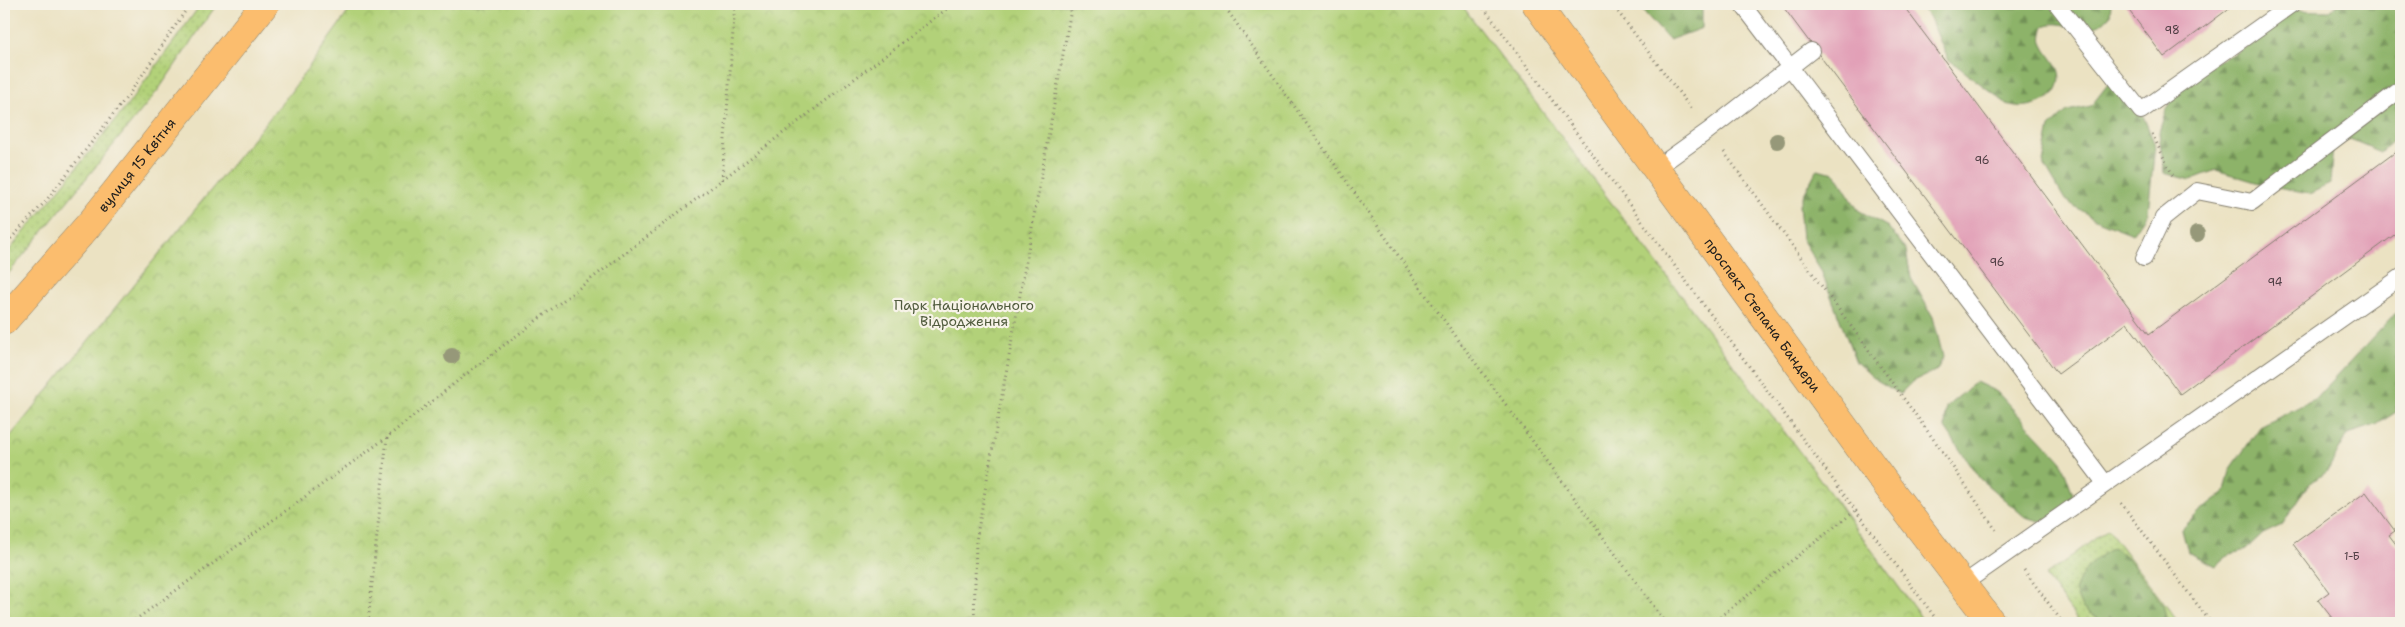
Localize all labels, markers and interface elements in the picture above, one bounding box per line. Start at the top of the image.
house number: 98 [2164,23,2180,38]
street label: вулиця 15 Квітня [94,114,180,216]
house number: 96 [1974,153,1990,168]
street label: проспект Степана Бандери [1700,234,1825,396]
house number: 96 [1989,255,2005,270]
house number: 94 [2268,275,2283,290]
park label: Парк Національного Відродження [894,296,1034,330]
house number: 1-Б [2344,549,2360,564]

